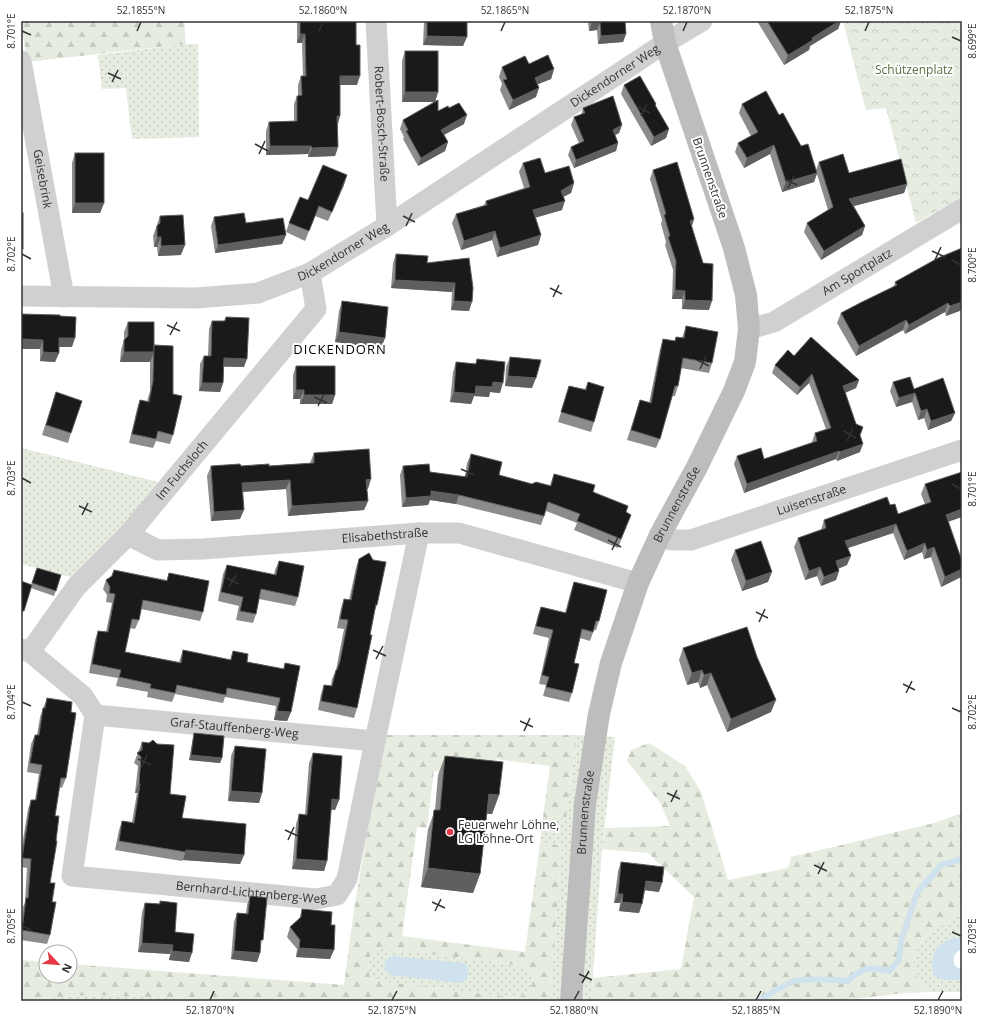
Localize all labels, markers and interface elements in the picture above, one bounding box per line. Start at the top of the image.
text: 52.1855°N [117,3,165,17]
text: 52.1860°N [299,3,347,17]
text: 52.1865°N [481,3,529,17]
text: 52.1870°N [663,3,711,17]
text: 52.1875°N [845,3,893,17]
text: 8.701°E [4,13,18,49]
text: 8.699°E [965,23,979,59]
street label: Dickendorner Weg [567,40,663,111]
park label: Schützenplatz [875,61,953,78]
street label: Robert-Bosch-Straße [370,65,394,183]
street label: Brunnenstraße [689,135,732,221]
street label: Geisebrink [29,148,57,211]
street label: Dickendorner Weg [295,218,392,285]
text: 8.702°E [4,236,18,272]
street label: Am Sportplatz [819,244,896,299]
text: 8.700°E [965,247,979,283]
district label: DICKENDORN [293,340,387,358]
street label: Im Fuchsloch [152,436,212,503]
text: 8.703°E [4,460,18,496]
street label: Brunnenstraße [649,463,704,545]
text: 8.701°E [965,471,979,507]
street label: Luisenstraße [774,480,849,519]
street label: Elisabethstraße [341,524,428,547]
text: 8.704°E [4,684,18,720]
text: 8.702°E [965,694,979,730]
street label: Graf-Stauffenberg-Weg [169,713,300,742]
street label: Brunnenstraße [572,769,598,855]
place label: Feuerwehr Löhne, LG Löhne-Ort [458,816,559,847]
marker: Feuerwehr Löhne, LG Löhne-Ort [445,827,455,837]
street label: Bernhard-Lichtenberg-Weg [175,877,328,907]
text: 8.705°E [4,908,18,944]
text: 8.703°E [965,918,979,954]
north arrow [38,944,78,984]
text: N [59,961,76,976]
text: 52.1870°N [186,1003,234,1017]
text: 52.1875°N [368,1003,416,1017]
text: 52.1880°N [550,1003,598,1017]
text: 52.1885°N [732,1003,780,1017]
text: 52.1890°N [914,1003,962,1017]

